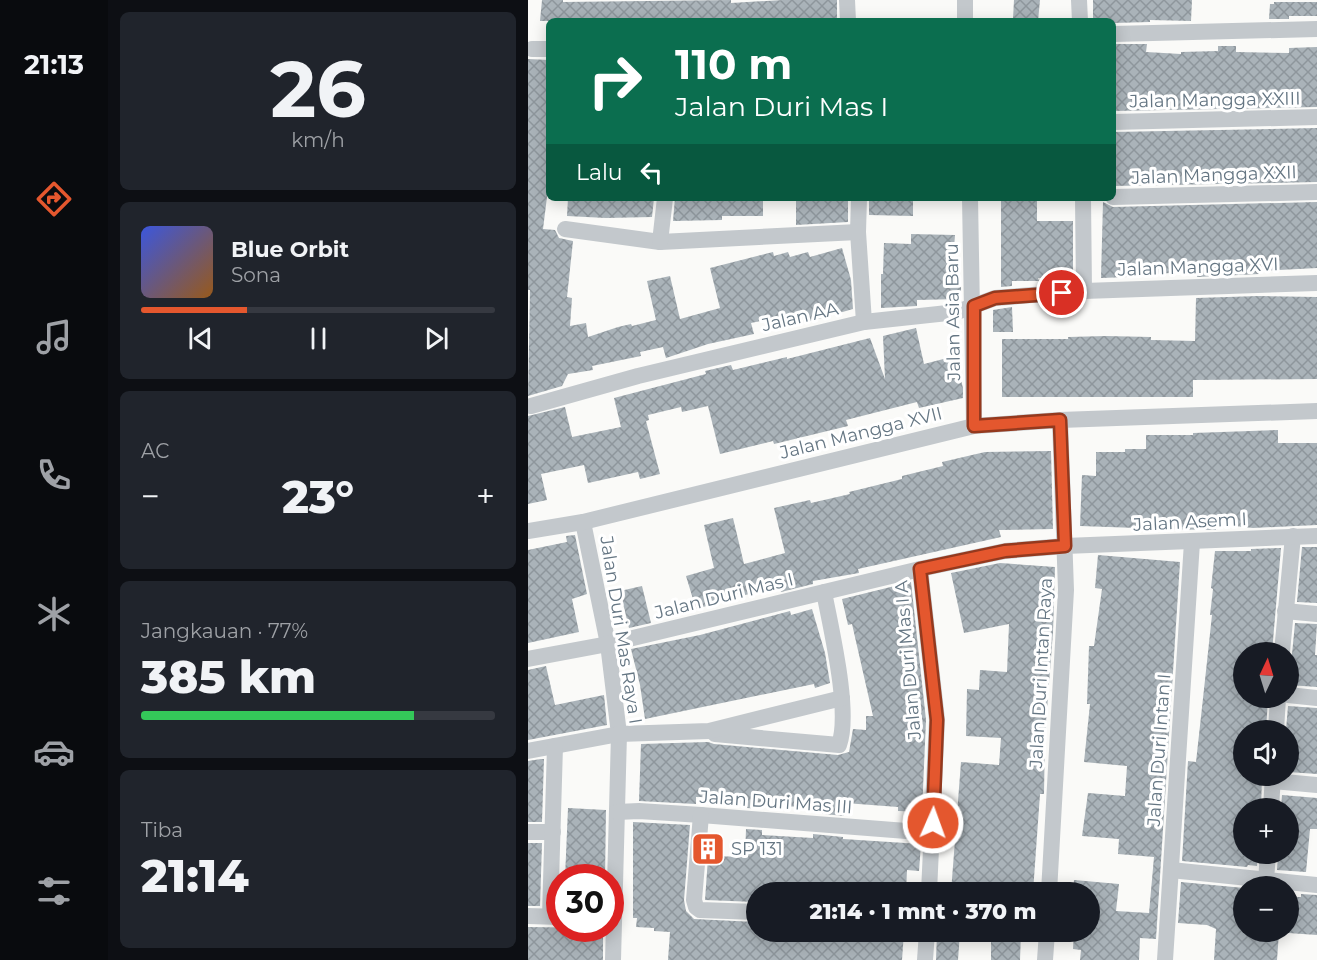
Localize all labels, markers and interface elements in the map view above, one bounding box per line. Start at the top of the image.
text: 110 m [675,38,792,90]
text: 26 [270,41,366,137]
icon: right [576,42,654,120]
text: 21:13 [24,48,84,81]
street label: Jalan Mangga XXIII [1128,88,1301,113]
text: Jalan Duri Mas I [675,90,889,123]
text: km/h [291,128,345,152]
icon: left [635,156,668,189]
text: Lalu [576,159,623,186]
street label: Jalan Mangga XXII [1130,161,1297,189]
icon: directions [33,178,75,220]
text: Blue Orbit [231,236,349,263]
street label: Jalan Asia Baru [941,243,965,382]
street label: Jalan Mangga XVI [1116,253,1279,281]
text: Sona [231,263,281,287]
pin [1036,267,1087,318]
icon: arrive [1045,276,1078,309]
street label: Jalan AA [759,297,841,337]
icon: music [33,316,75,358]
icon: previous [184,322,217,355]
icon: pause [302,322,335,355]
icon: next [420,322,453,355]
street label: Jalan Mangga XVII [777,402,944,464]
text: AC [141,439,169,463]
icon: phone [33,454,75,496]
text: 23° [282,469,354,524]
text: − [141,476,160,516]
text: + [476,476,495,516]
street label: Jalan Asem I [1132,508,1247,536]
street label: Jalan Duri Mas Raya I [595,533,647,726]
street label: Jalan Duri Mas I [651,568,796,624]
street label: Jalan Duri Intan Raya [1025,577,1057,770]
street label: Jalan Duri Mas I A [890,579,926,742]
icon: climate [33,593,75,635]
text: Jangkauan · 77% [141,619,308,643]
north arrow [1233,642,1299,708]
map controls [1233,642,1299,942]
text: 385 km [141,649,316,704]
street label: Jalan Duri Intan I [1143,673,1175,828]
button: sound [1233,720,1299,786]
icon: car [33,731,75,773]
street label: Jalan Duri Mas III [698,786,853,818]
position arrow [901,791,965,855]
button: + [1233,798,1299,864]
text: Tiba [141,818,183,842]
building icon: SP 131 [690,831,726,867]
place label: SP 131 [731,838,783,860]
text: 21:14 [141,848,249,903]
speed limit sign: 30 [546,864,624,942]
icon: filters [33,870,75,912]
button: − [1233,876,1299,942]
text: 21:14 · 1 mnt · 370 m [810,898,1036,925]

